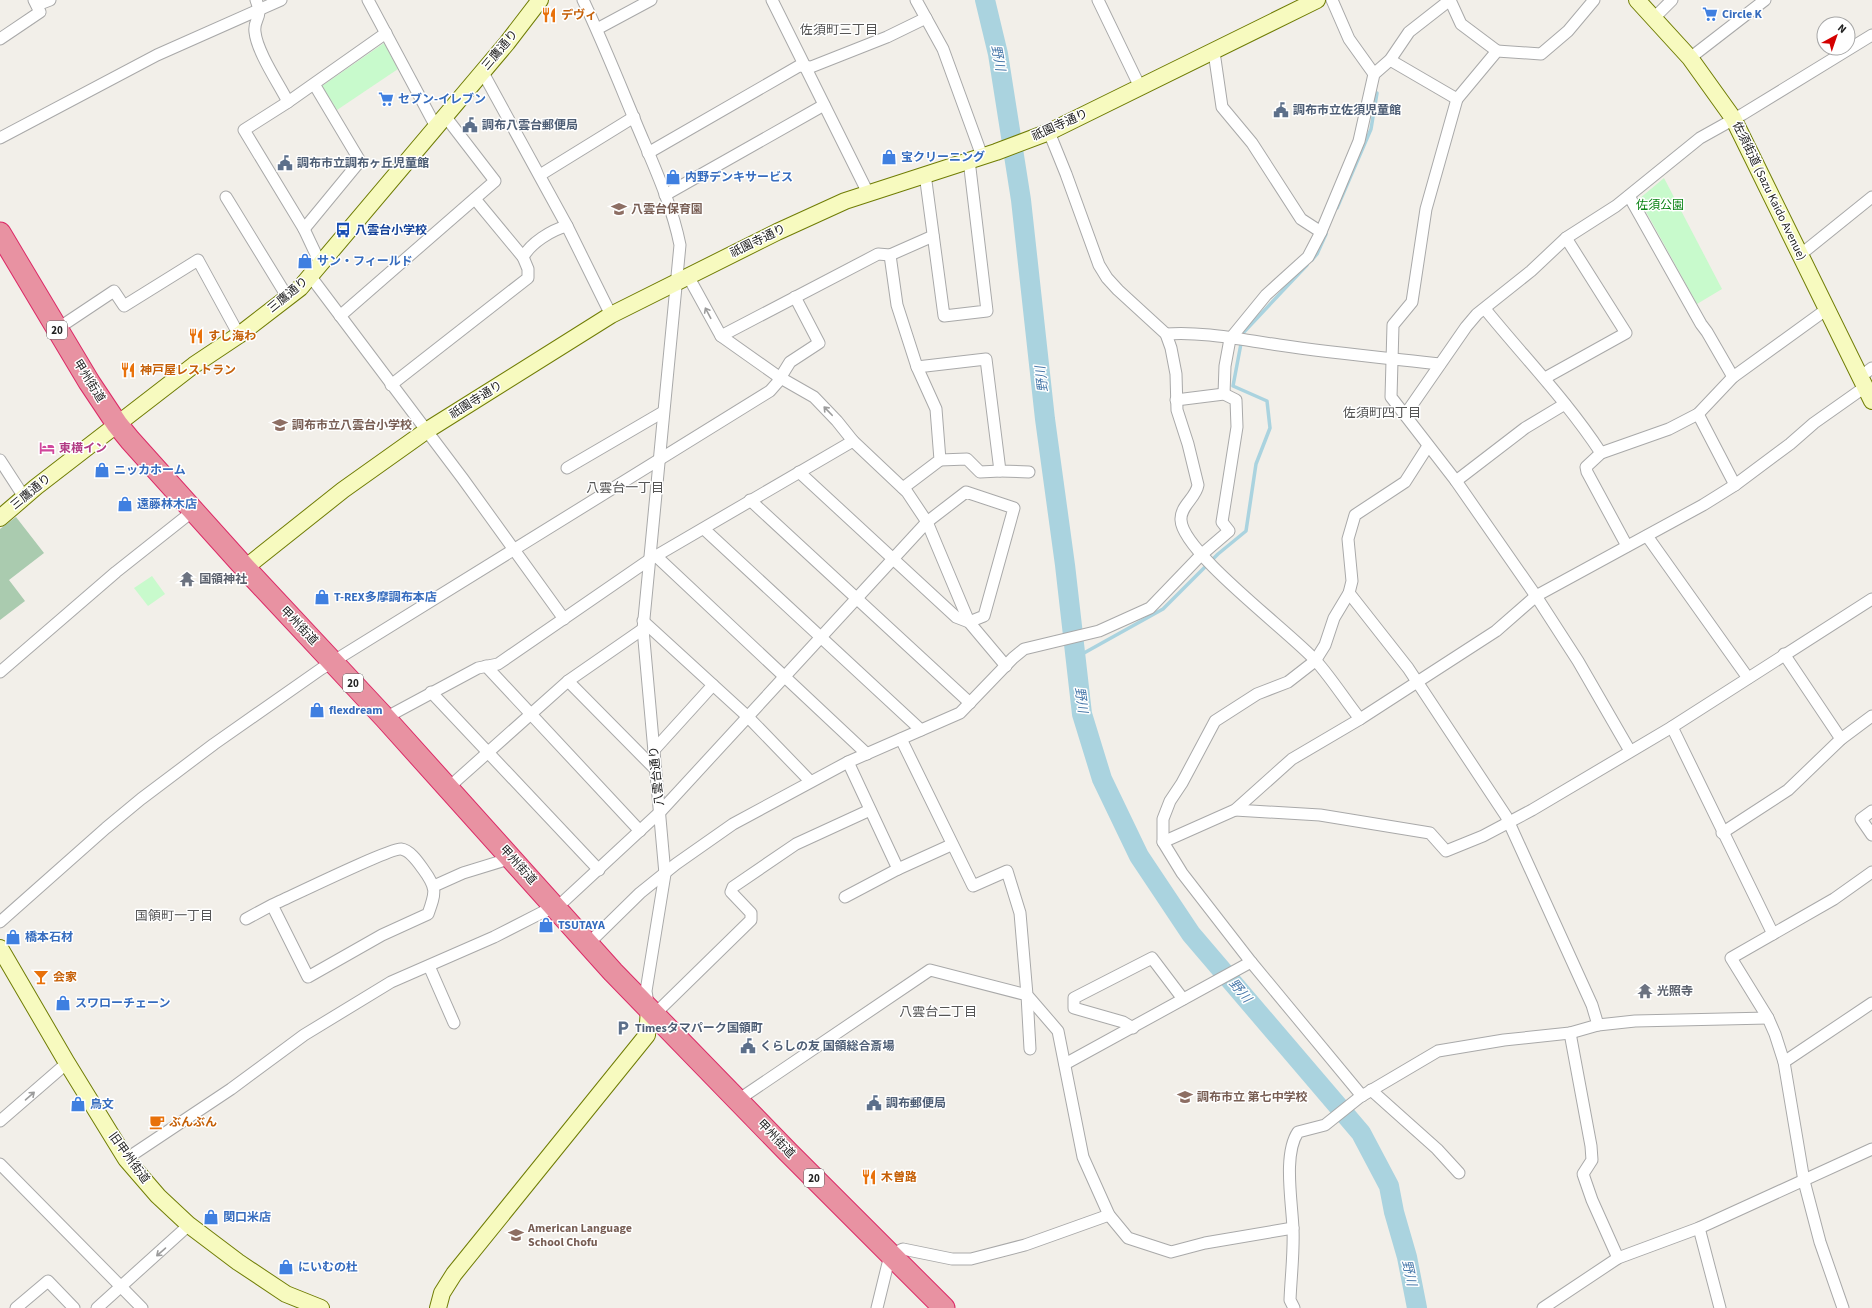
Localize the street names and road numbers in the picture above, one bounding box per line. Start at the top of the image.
street label: 三鷹通り [478,26,522,74]
street label: 祇園寺通り [1029,105,1091,145]
street label: 佐須街道 (Sazu Kaido Avenue) [1728,119,1810,263]
street label: 祇園寺通り [727,220,789,262]
street label: 三鷹通り [264,273,312,317]
road number: 20 [47,321,67,339]
street label: 甲州街道 [69,356,109,406]
street label: 祇園寺通り [446,377,506,423]
street label: 三鷹通り [7,470,55,514]
street label: 甲州街道 [276,603,322,649]
road number: 20 [343,674,363,692]
street label: 八雲台通り [645,745,669,807]
street label: 甲州街道 [496,841,540,889]
street label: 甲州街道 [753,1116,799,1162]
street label: 旧甲州街道 [104,1129,154,1187]
road number: 20 [804,1169,824,1187]

